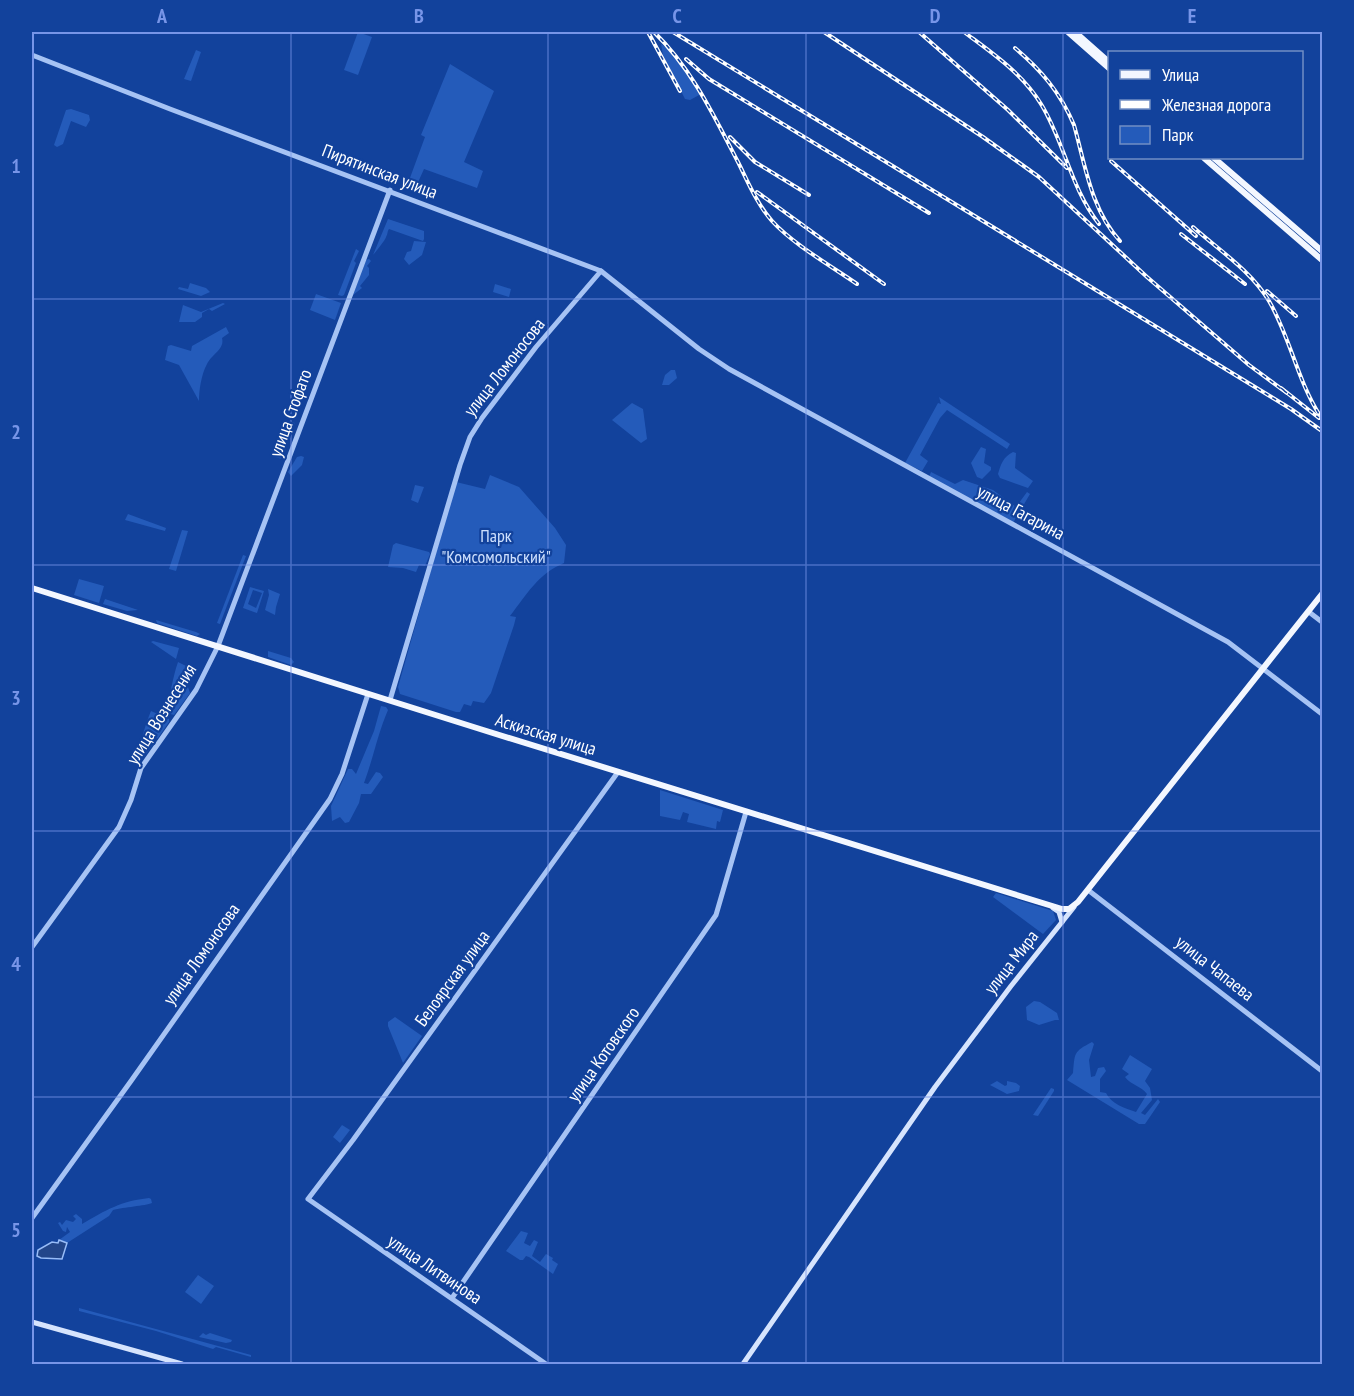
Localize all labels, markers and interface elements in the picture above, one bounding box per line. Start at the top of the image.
text: A [156,3,168,29]
text: B [414,3,424,29]
text: C [672,3,682,29]
text: D [930,3,941,29]
text: E [1188,3,1196,29]
legend [1108,51,1303,159]
text: Улица [1162,63,1199,86]
text: Железная дорога [1161,93,1271,116]
text: Парк [1162,123,1193,146]
street label: Пирятинская улица [319,138,441,204]
text: 1 [11,153,21,179]
street label: улица Ломоносова [458,313,550,421]
street label: улица Стофато [263,366,317,460]
text: 2 [11,419,21,445]
street label: улица Гагарина [973,479,1069,545]
park label: Парк "Комсомольский" [441,524,551,568]
street label: улица Вознесения [121,659,201,769]
text: 3 [11,685,21,711]
street label: Аскизская улица [493,708,599,760]
street label: улица Ломоносова [158,899,244,1009]
street label: Белоярская улица [409,925,495,1031]
street label: улица Мира [979,925,1043,999]
street label: улица Чапаева [1171,930,1259,1006]
text: 4 [11,951,21,977]
street label: улица Котовского [562,1002,644,1106]
text: 5 [11,1217,21,1243]
street label: улица Литвинова [384,1229,486,1309]

